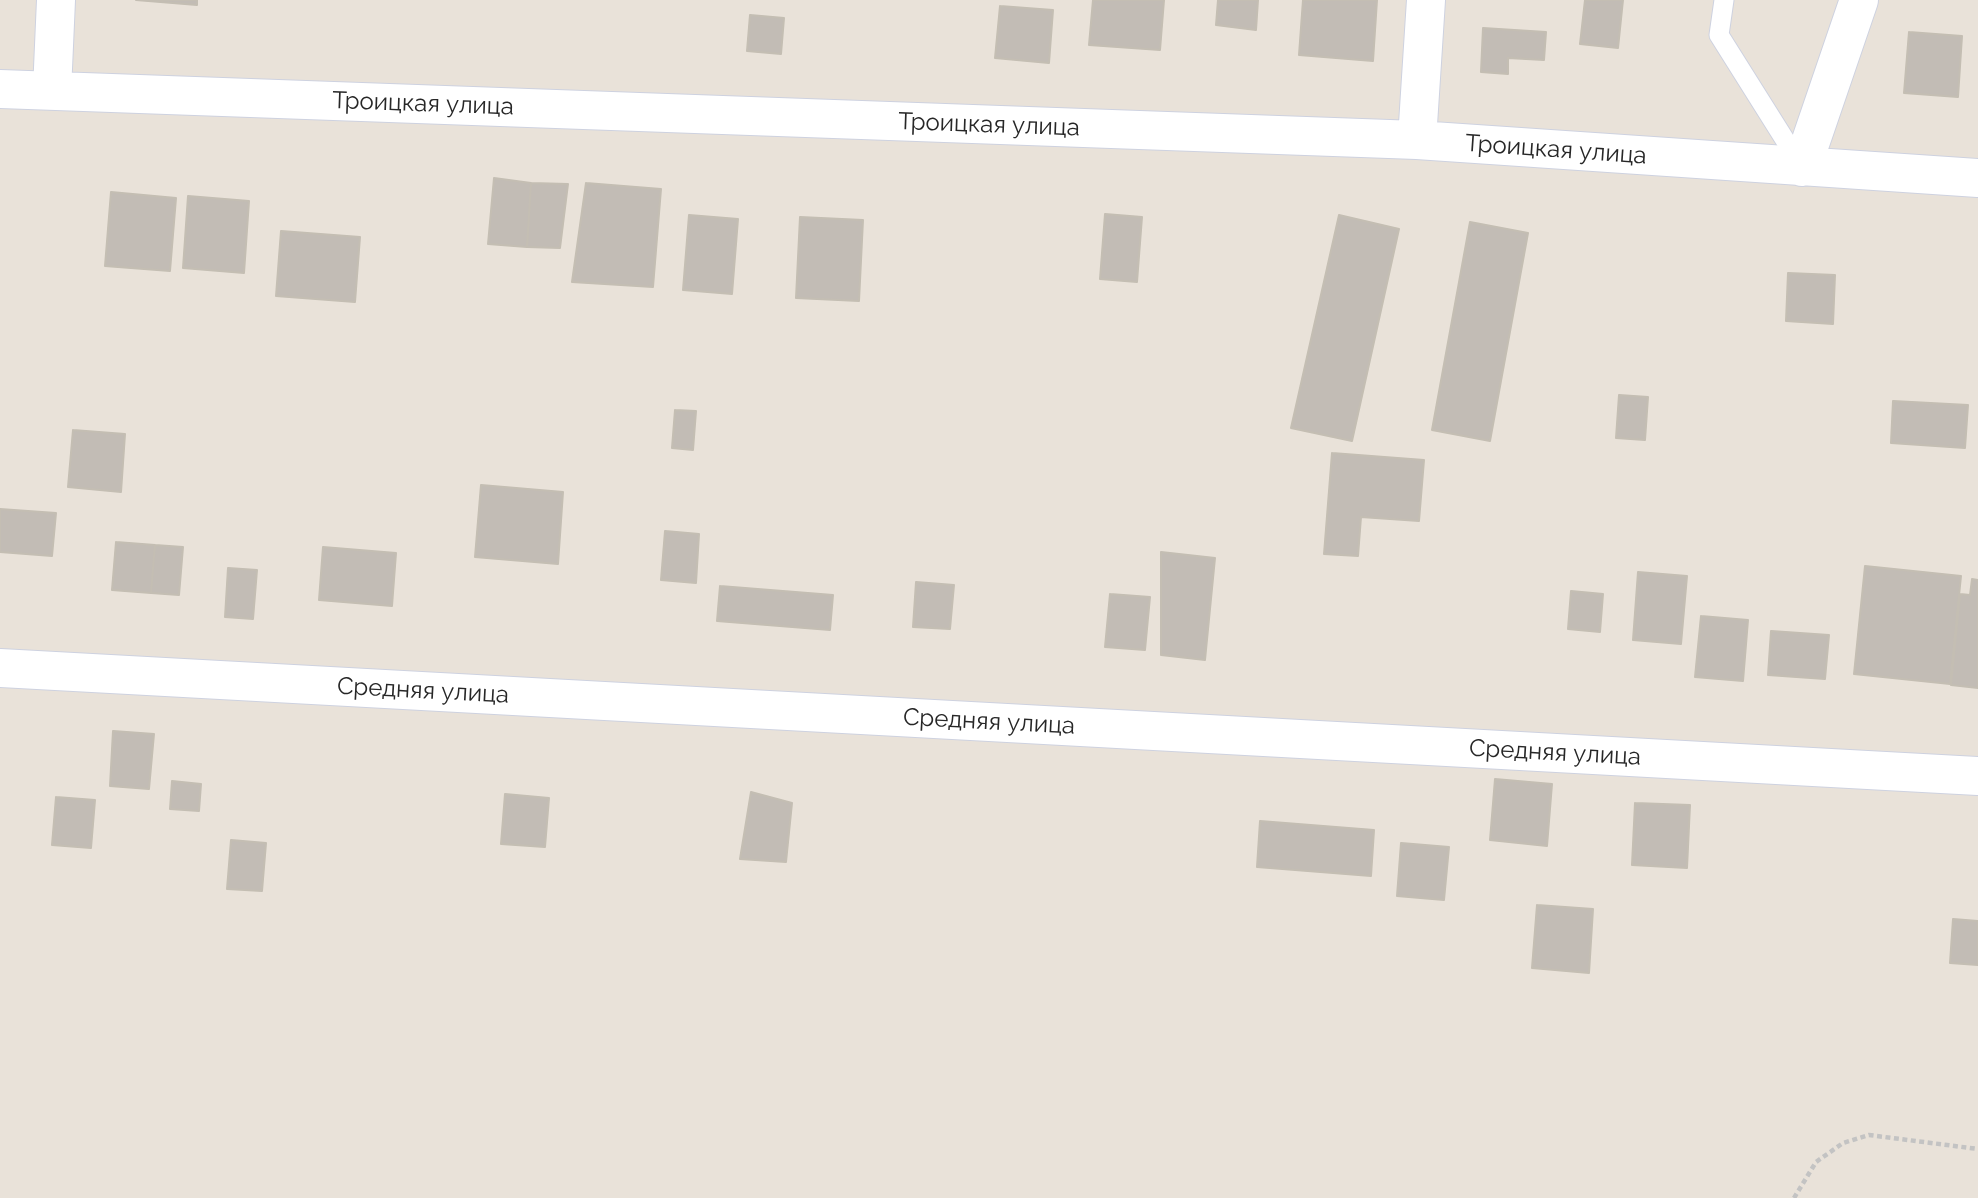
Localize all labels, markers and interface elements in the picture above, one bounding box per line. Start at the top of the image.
street label: Троицкая улица [332,86,514,122]
street label: Троицкая улица [898,107,1080,143]
street label: Троицкая улица [1464,129,1648,171]
street label: Средняя улица [336,672,510,710]
street label: Средняя улица [902,703,1076,741]
street label: Средняя улица [1468,734,1642,772]

